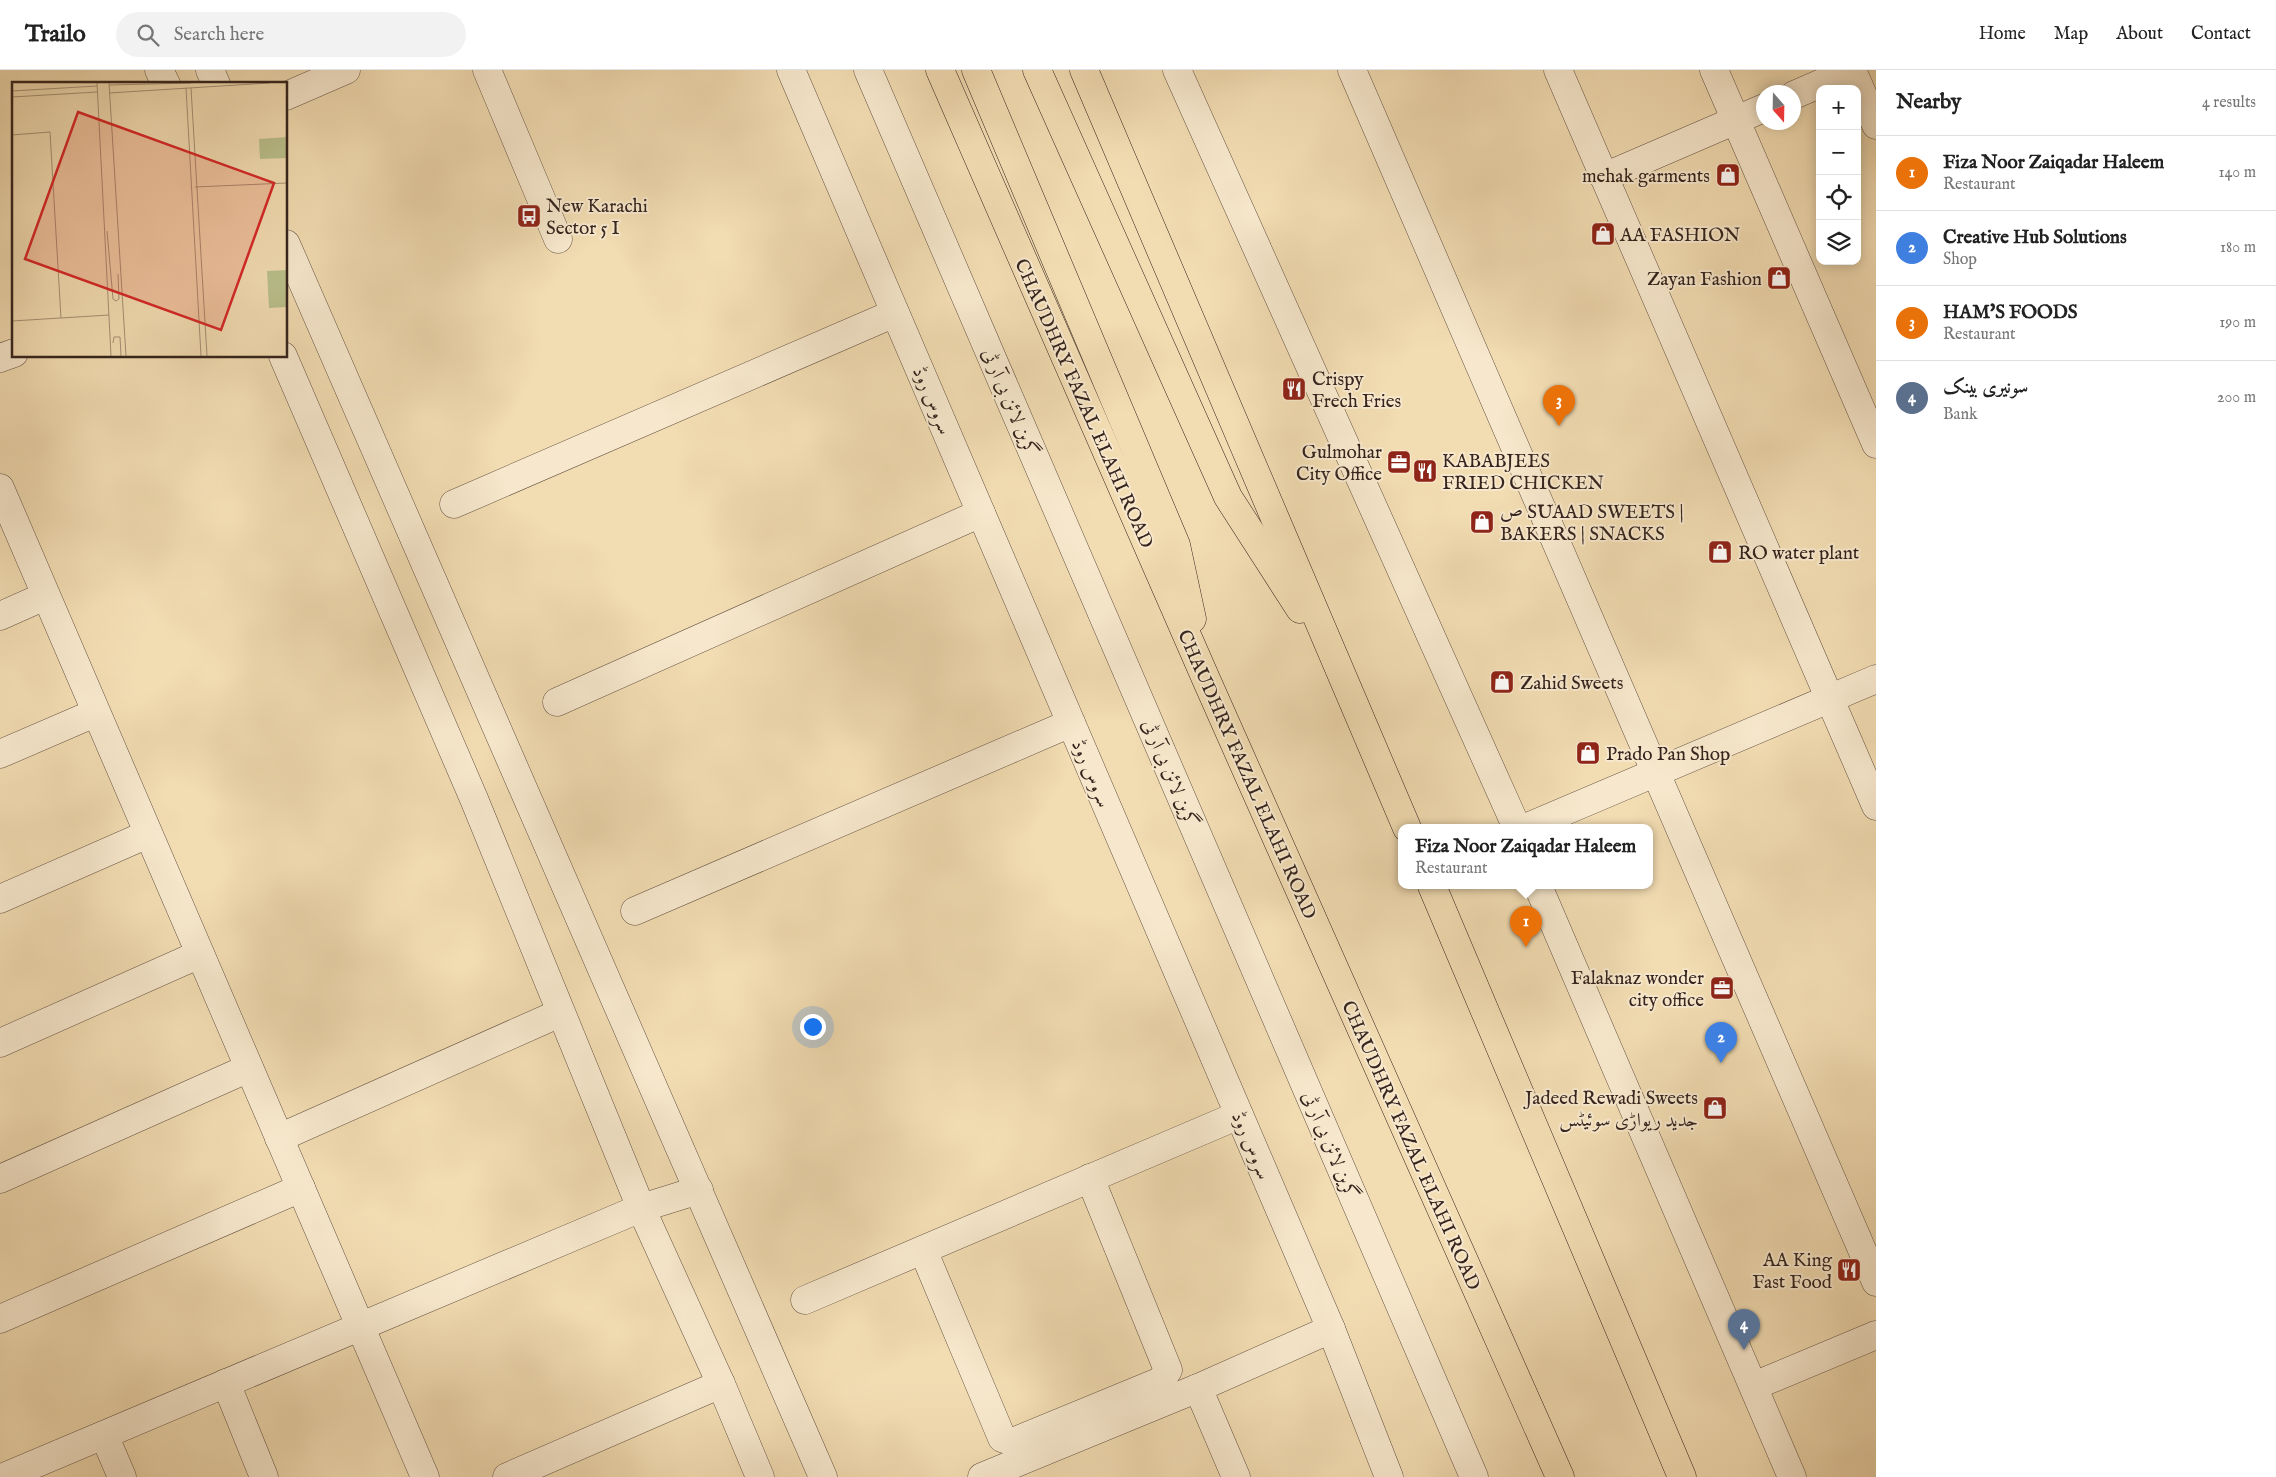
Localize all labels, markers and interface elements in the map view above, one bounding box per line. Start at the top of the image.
search box [116,12,466,57]
text: Trailo [25,19,86,50]
icon: search [134,21,162,49]
text: Search here [174,23,264,47]
text: Home [1979,23,2026,46]
text: Map [2054,23,2088,46]
text: About [2116,23,2163,46]
text: Contact [2191,23,2251,46]
inset map [12,82,288,358]
north arrow [1756,85,1801,130]
map controls [1816,85,1861,265]
button: + [1816,85,1861,130]
text: Nearby [1896,89,1961,116]
text: 4 results [2202,93,2256,113]
button: − [1816,130,1861,175]
text: Fiza Noor Zaiqadar Haleem [1943,151,2164,175]
shop icon: mehak garments [1715,162,1741,188]
text: 1 [1909,163,1915,183]
text: 140 m [2218,163,2256,183]
place label: mehak garments [1582,165,1710,189]
button: locate [1816,175,1861,220]
text: Restaurant [1943,175,2016,195]
place label: New Karachi Sector 5 I [546,195,648,241]
bus stop icon: New Karachi Sector 5 I [516,203,542,229]
button: layers [1816,220,1861,265]
shop icon: AA FASHION [1590,221,1616,247]
place label: AA FASHION [1619,224,1740,248]
text: Creative Hub Solutions [1943,226,2127,250]
text: 2 [1908,238,1916,258]
text: 180 m [2220,238,2256,258]
text: Shop [1943,250,1977,270]
street label: CHAUDHRY FAZAL ELAHI ROAD [1008,255,1158,552]
shop icon: Zayan Fashion [1766,265,1792,291]
place label: Zayan Fashion [1647,268,1762,292]
text: HAM'S FOODS [1943,301,2077,325]
text: 3 [1909,313,1915,333]
text: 190 m [2219,313,2256,333]
text: Restaurant [1943,325,2016,345]
street label: گرین لائن بی آر ٹی [975,344,1045,461]
street label: سروس روڈ [906,363,956,438]
place label: Crispy Frech Fries [1312,368,1401,414]
restaurant icon: Crispy Frech Fries [1281,376,1307,402]
text: سونیری بینک [1943,376,2028,400]
pin: 3 [1543,385,1575,426]
text: 4 [1908,388,1916,408]
text: 200 m [2217,388,2256,408]
text: Bank [1943,405,1978,425]
place label: Gulmohar City Office [1296,441,1382,487]
office icon: Gulmohar City Office [1386,449,1412,475]
place label: KABABJEES FRIED CHICKEN [1442,450,1604,496]
restaurant icon: KABABJEES FRIED CHICKEN [1412,458,1438,484]
place label: ص SUAAD SWEETS | BAKERS | SNACKS [1500,501,1684,547]
shop icon: ص SUAAD SWEETS | BAKERS | SNACKS [1469,509,1495,535]
shop icon: RO water plant [1707,539,1733,565]
place label: RO water plant [1738,542,1860,566]
street label: CHAUDHRY FAZAL ELAHI ROAD [1171,626,1321,923]
shop icon: Zahid Sweets [1489,669,1515,695]
place label: Zahid Sweets [1520,672,1623,696]
street label: گرین لائن بی آر ٹی [1135,715,1205,832]
street label: سروس روڈ [1065,736,1115,811]
shop icon: Prado Pan Shop [1575,740,1601,766]
place label: Prado Pan Shop [1606,743,1730,767]
popup [1398,824,1653,889]
text: Fiza Noor Zaiqadar Haleem [1415,835,1636,859]
text: Restaurant [1415,859,1487,879]
pin: 1 [1510,906,1542,947]
place label: Falaknaz wonder city office [1571,967,1704,1013]
office icon: Falaknaz wonder city office [1709,975,1735,1001]
street label: CHAUDHRY FAZAL ELAHI ROAD [1335,997,1485,1294]
your location [800,1014,826,1040]
pin: 2 [1705,1022,1737,1063]
street label: گرین لائن بی آر ٹی [1295,1087,1365,1204]
place label: Jadeed Rewadi Sweets جدید ریواڑی سوئیٹس [1523,1087,1698,1133]
shop icon: Jadeed Rewadi Sweets جدید ریواڑی سوئیٹس [1702,1095,1728,1121]
street label: سروس روڈ [1225,1108,1275,1183]
place label: AA King Fast Food [1752,1249,1833,1295]
restaurant icon: AA King Fast Food [1836,1257,1862,1283]
pin: 4 [1728,1309,1760,1350]

